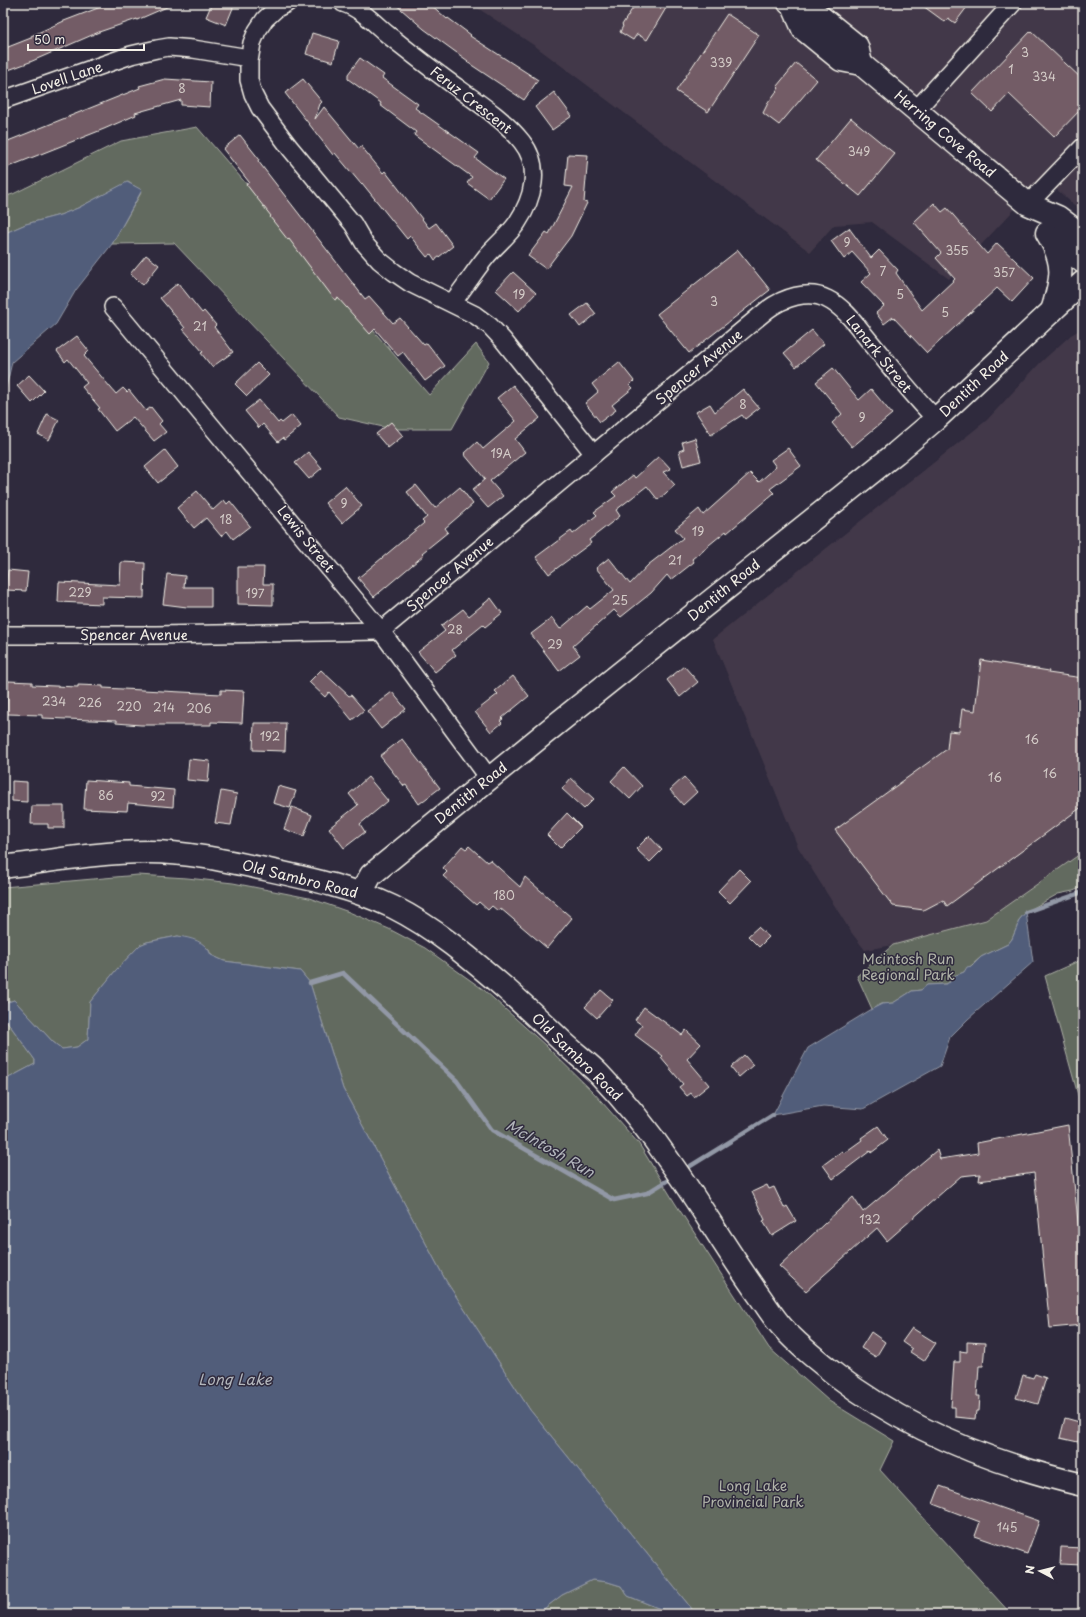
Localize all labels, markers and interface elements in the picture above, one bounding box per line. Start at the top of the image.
scale bar [28,26,144,52]
text: 50 m [34,30,65,48]
house number: 3 [1021,43,1029,61]
house number: 339 [710,53,732,71]
street label: Lovell Lane [28,56,105,100]
house number: 1 [1008,60,1014,78]
street label: Feruz Crescent [426,61,517,139]
house number: 334 [1032,67,1056,85]
house number: 8 [178,79,186,97]
street label: Herring Cove Road [890,85,1001,182]
house number: 349 [848,142,870,160]
house number: 9 [843,233,851,251]
house number: 355 [945,241,969,259]
house number: 7 [880,262,887,280]
house number: 357 [993,263,1015,281]
house number: 19 [513,285,525,303]
house number: 5 [896,285,904,303]
house number: 3 [710,292,718,310]
house number: 5 [941,303,949,321]
street label: Lanark Street [841,310,918,397]
house number: 21 [193,317,207,335]
street label: Spencer Avenue [651,324,747,409]
street label: Dentith Road [934,346,1013,421]
house number: 8 [739,395,747,413]
house number: 9 [858,408,866,426]
house number: 19A [490,444,512,462]
house number: 9 [340,494,348,512]
street label: Lewis Street [273,501,340,577]
house number: 18 [220,510,232,528]
house number: 19 [692,522,704,540]
street label: Spencer Avenue [402,531,498,616]
house number: 21 [668,551,682,569]
street label: Dentith Road [683,554,765,626]
house number: 229 [69,583,91,601]
house number: 197 [246,584,265,602]
house number: 25 [612,591,628,609]
house number: 28 [447,620,463,638]
street label: Spencer Avenue [80,624,188,645]
house number: 29 [547,635,563,653]
house number: 234 [42,692,66,710]
house number: 226 [78,693,102,711]
house number: 220 [117,697,142,715]
house number: 214 [153,698,175,716]
house number: 206 [186,699,212,717]
house number: 192 [260,727,280,745]
house number: 16 [1025,730,1039,748]
street label: Dentith Road [430,757,512,829]
house number: 16 [1043,764,1057,782]
house number: 16 [988,768,1002,786]
house number: 86 [98,786,114,804]
house number: 92 [150,787,166,805]
street label: Old Sambro Road [240,854,360,903]
house number: 180 [493,886,515,904]
park label: Mcintosh Run Regional Park [861,948,955,985]
street label: Old Sambro Road [527,1008,627,1105]
water label: McIntosh Run [502,1113,600,1183]
house number: 132 [859,1210,881,1228]
water label: Long Lake [198,1367,273,1390]
park label: Long Lake Provincial Park [702,1475,804,1512]
house number: 145 [997,1518,1017,1536]
north arrow [1020,1551,1060,1591]
text: N [1021,1564,1039,1575]

